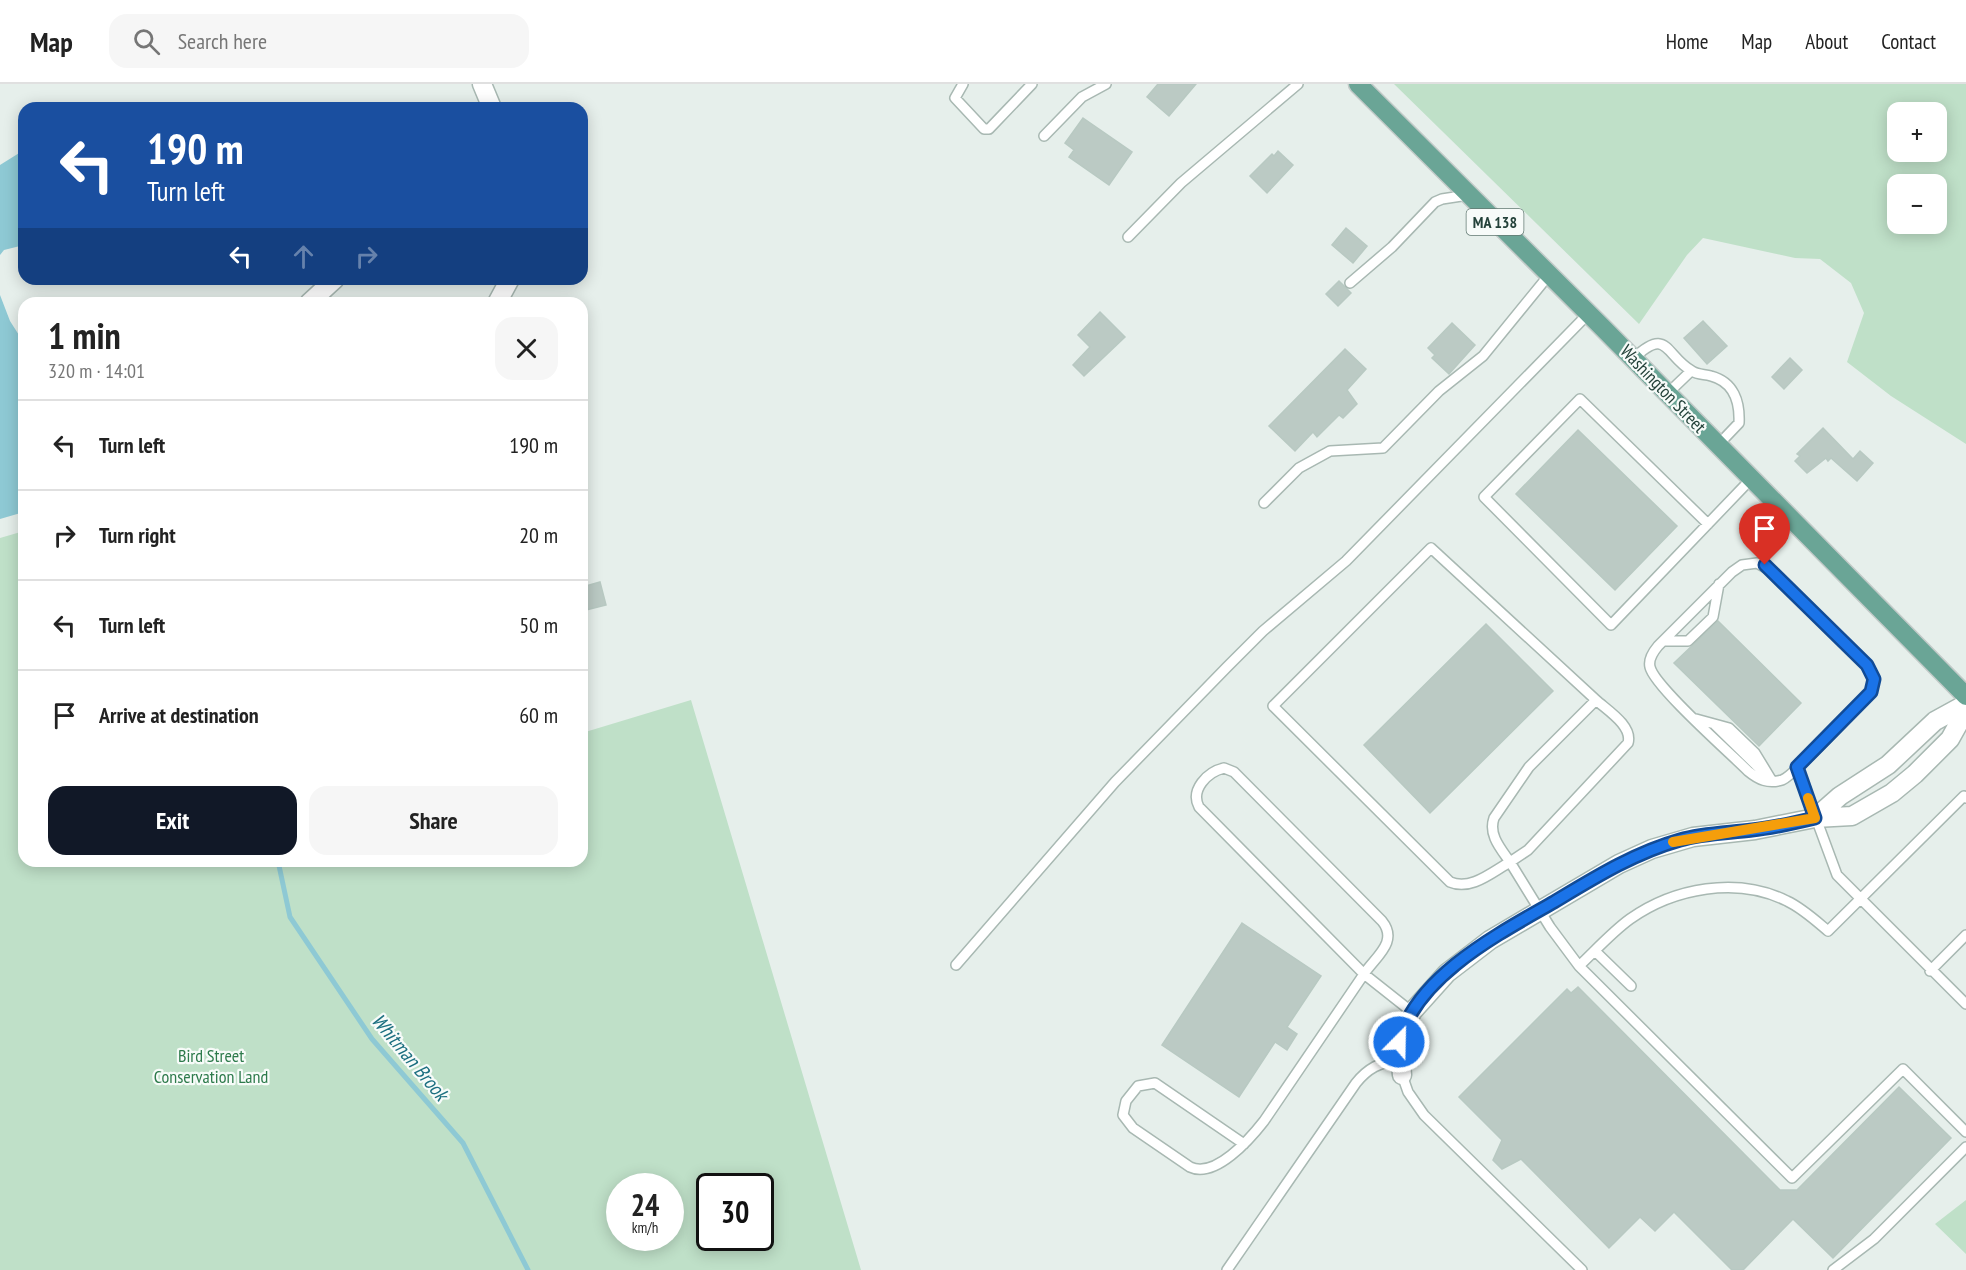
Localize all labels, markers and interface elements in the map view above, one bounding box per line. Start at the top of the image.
search box [109,14,529,68]
text: Map [30,23,73,60]
icon: search [130,25,163,58]
text: Search here [178,27,267,55]
text: Home [1666,28,1708,55]
text: Map [1741,28,1772,55]
text: About [1805,28,1848,55]
text: Contact [1881,28,1936,55]
map controls [1887,102,1947,234]
button: + [1887,102,1947,162]
text: 190 m [147,121,244,176]
icon: left [48,126,126,204]
text: Turn left [147,174,225,208]
button: − [1887,174,1947,234]
road number: MA 138 [1466,209,1524,235]
icon: left [224,240,257,273]
icon: ahead [287,240,320,273]
icon: right [350,240,383,273]
text: 1 min [48,312,121,359]
button: close [495,317,558,380]
street label: Washington Street [1616,340,1711,438]
text: 320 m · 14:01 [48,358,145,384]
icon: left [48,429,81,462]
text: Turn left [99,431,165,459]
text: 190 m [509,431,558,459]
pin [1739,503,1790,565]
icon: arrive [1748,512,1781,545]
icon: right [48,519,81,552]
text: Turn right [99,521,176,549]
text: 20 m [519,521,558,549]
icon: left [48,609,81,642]
text: Turn left [99,611,165,639]
text: 50 m [519,611,558,639]
icon: arrive [48,699,81,732]
text: Arrive at destination [99,701,259,729]
text: 60 m [519,701,558,729]
button: Exit [48,786,297,855]
button: Share [309,786,558,855]
water label: Whitman Brook [366,1008,455,1108]
position arrow [1367,1010,1431,1074]
park label: Bird Street Conservation Land [154,1044,268,1088]
speed limit sign: 30 [696,1173,774,1251]
text: 24 [631,1185,659,1224]
text: km/h [632,1218,658,1237]

